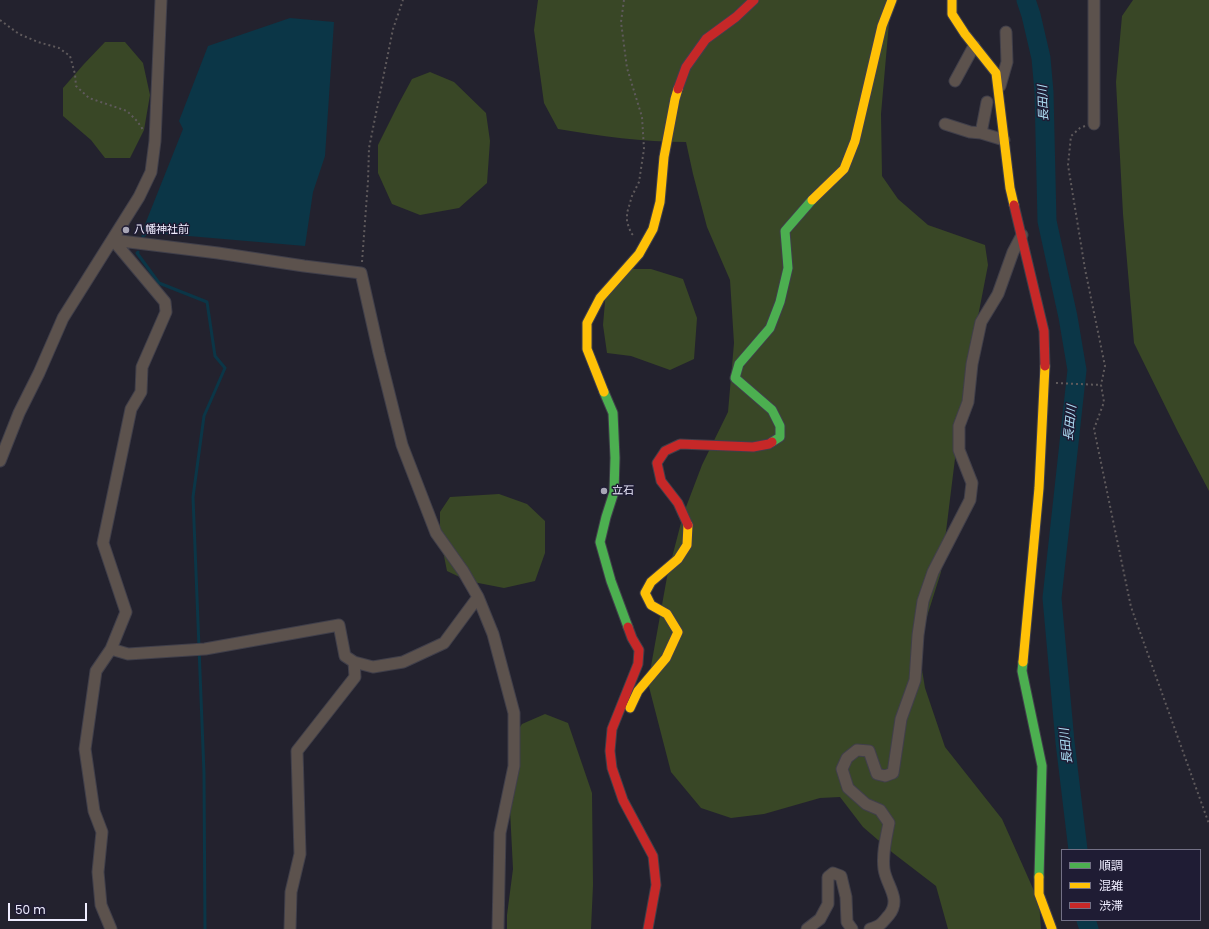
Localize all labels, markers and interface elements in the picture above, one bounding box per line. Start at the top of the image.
water label: 長田川 [1036,85,1052,121]
place label: 八幡神社前 [134,223,189,237]
marker: 八幡神社前 [121,225,131,235]
water label: 長田川 [1062,404,1080,442]
place label: 立石 [612,484,634,498]
marker: 立石 [599,486,609,496]
water label: 長田川 [1058,727,1076,765]
legend [1061,849,1201,921]
text: 順調 [1099,857,1123,874]
text: 混雑 [1099,877,1123,894]
scale bar [10,895,89,921]
text: 渋滞 [1099,897,1123,914]
text: 50 m [15,901,46,918]

